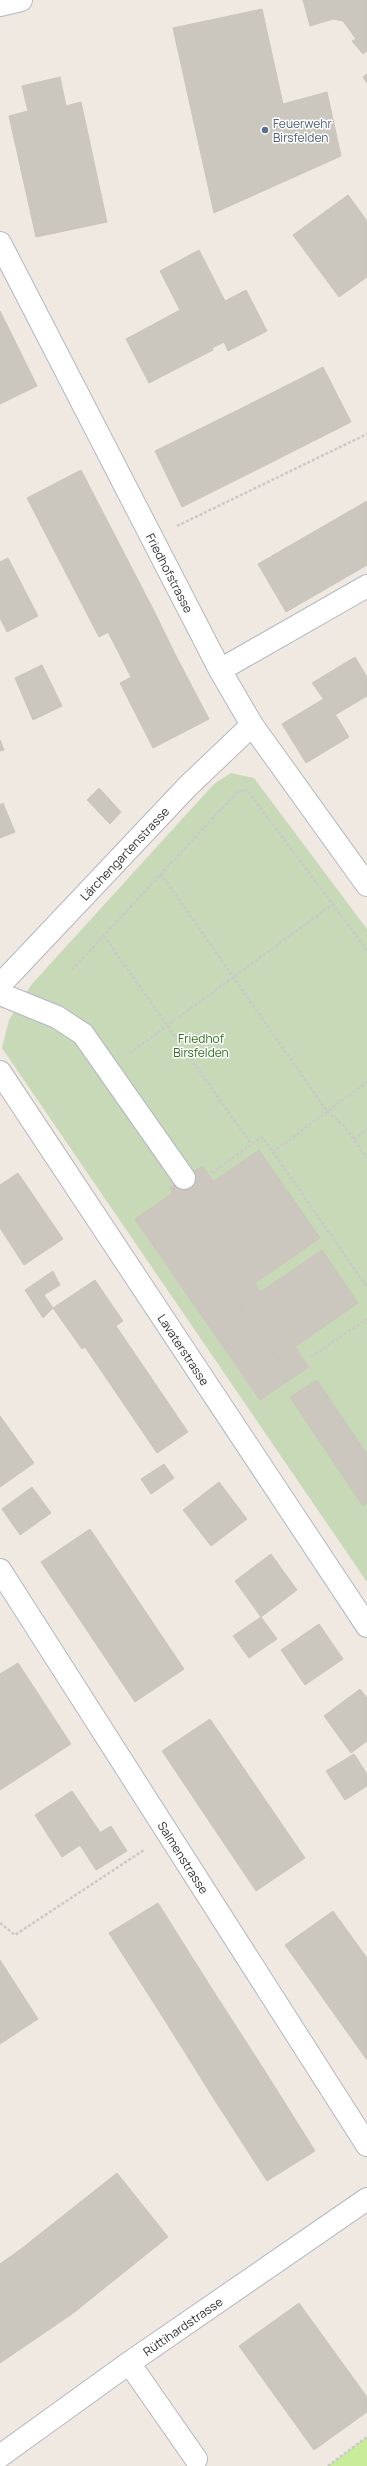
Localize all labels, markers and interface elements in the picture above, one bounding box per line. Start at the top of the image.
place label: Feuerwehr Birsfelden [273,115,332,146]
marker: Feuerwehr Birsfelden [260,125,270,135]
street label: Friedhofstrasse [142,530,197,616]
street label: Lärchengartenstrasse [76,803,173,904]
park label: Friedhof Birsfelden [173,1030,229,1061]
street label: Lavaterstrasse [154,1311,214,1389]
street label: Salmenstrasse [154,1818,213,1897]
street label: Rüttihardstrasse [139,2293,226,2360]

